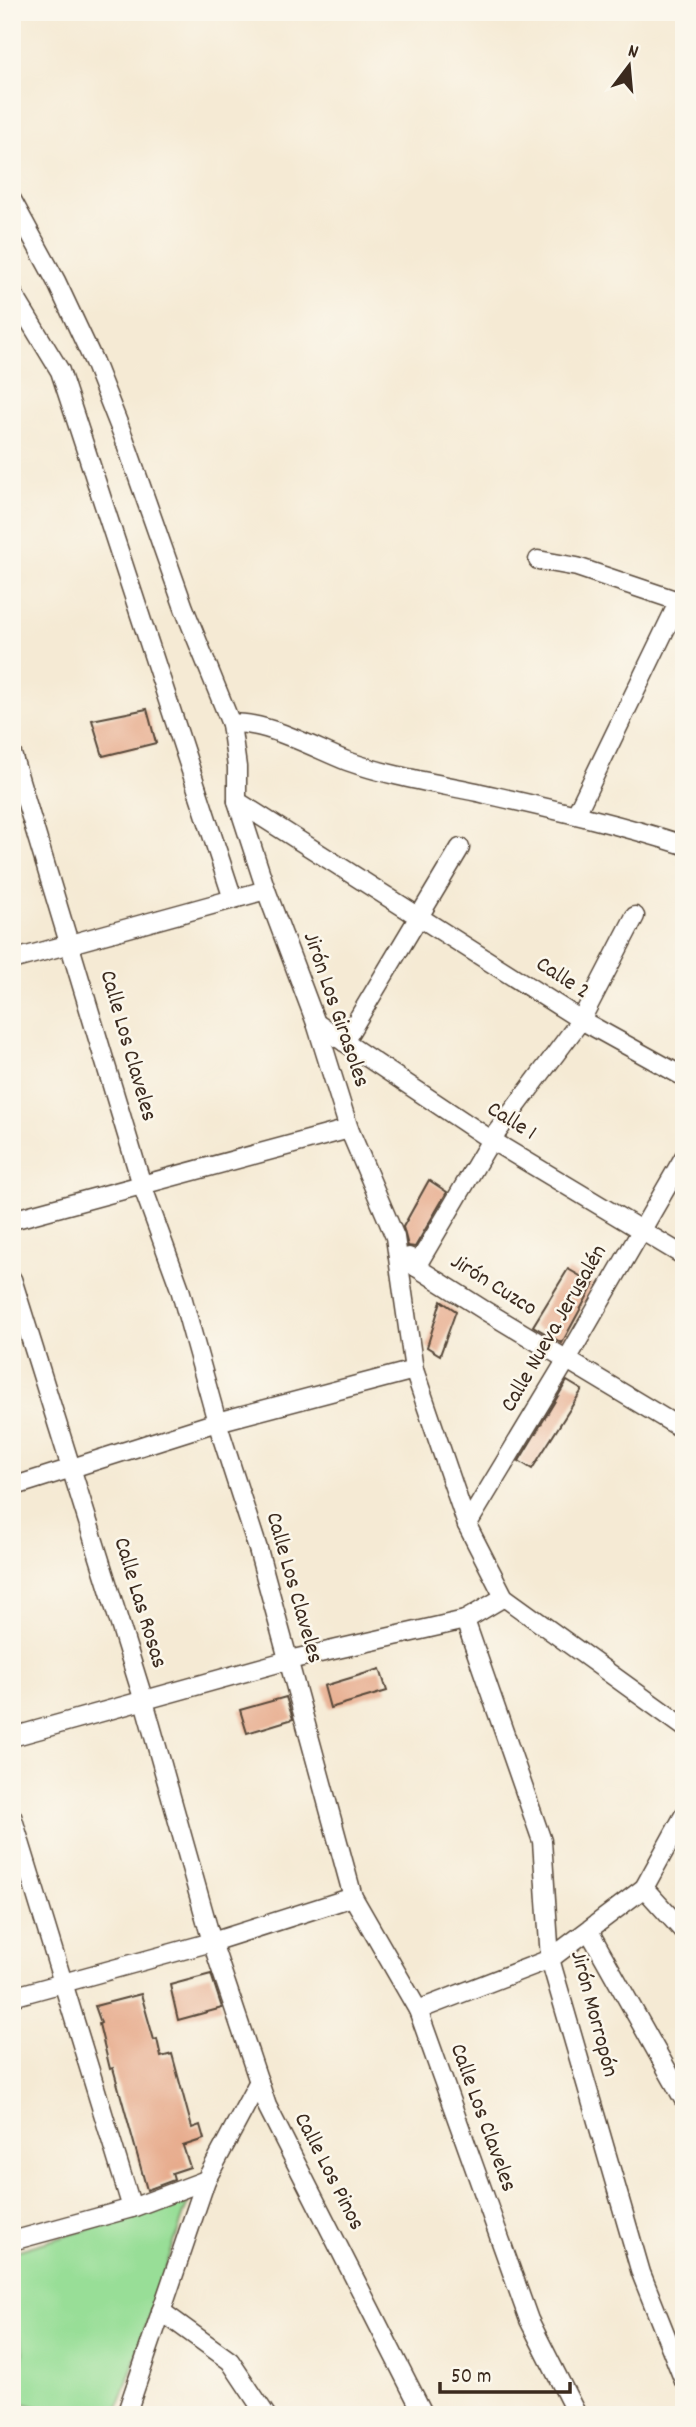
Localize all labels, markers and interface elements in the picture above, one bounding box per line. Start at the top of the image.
north arrow [594,32,664,102]
text: N [624,39,641,67]
street label: Jirón Los Girasoles [293,928,377,1092]
street label: Calle 2 [528,949,596,1009]
street label: Calle Los Claveles [90,967,164,1125]
street label: Calle 1 [480,1094,542,1150]
street label: Calle Nueva Jerusalén [493,1239,617,1419]
street label: Jirón Cuzco [443,1246,543,1326]
street label: Calle Los Claveles [256,1509,330,1667]
street label: Calle Las Rosas [103,1534,175,1672]
street label: Jirón Morropón [560,1947,626,2081]
street label: Calle Los Claveles [440,2039,524,2197]
street label: Calle Los Pinos [284,2107,372,2237]
scale bar [440,2350,570,2394]
text: 50 m [451,2363,491,2393]

